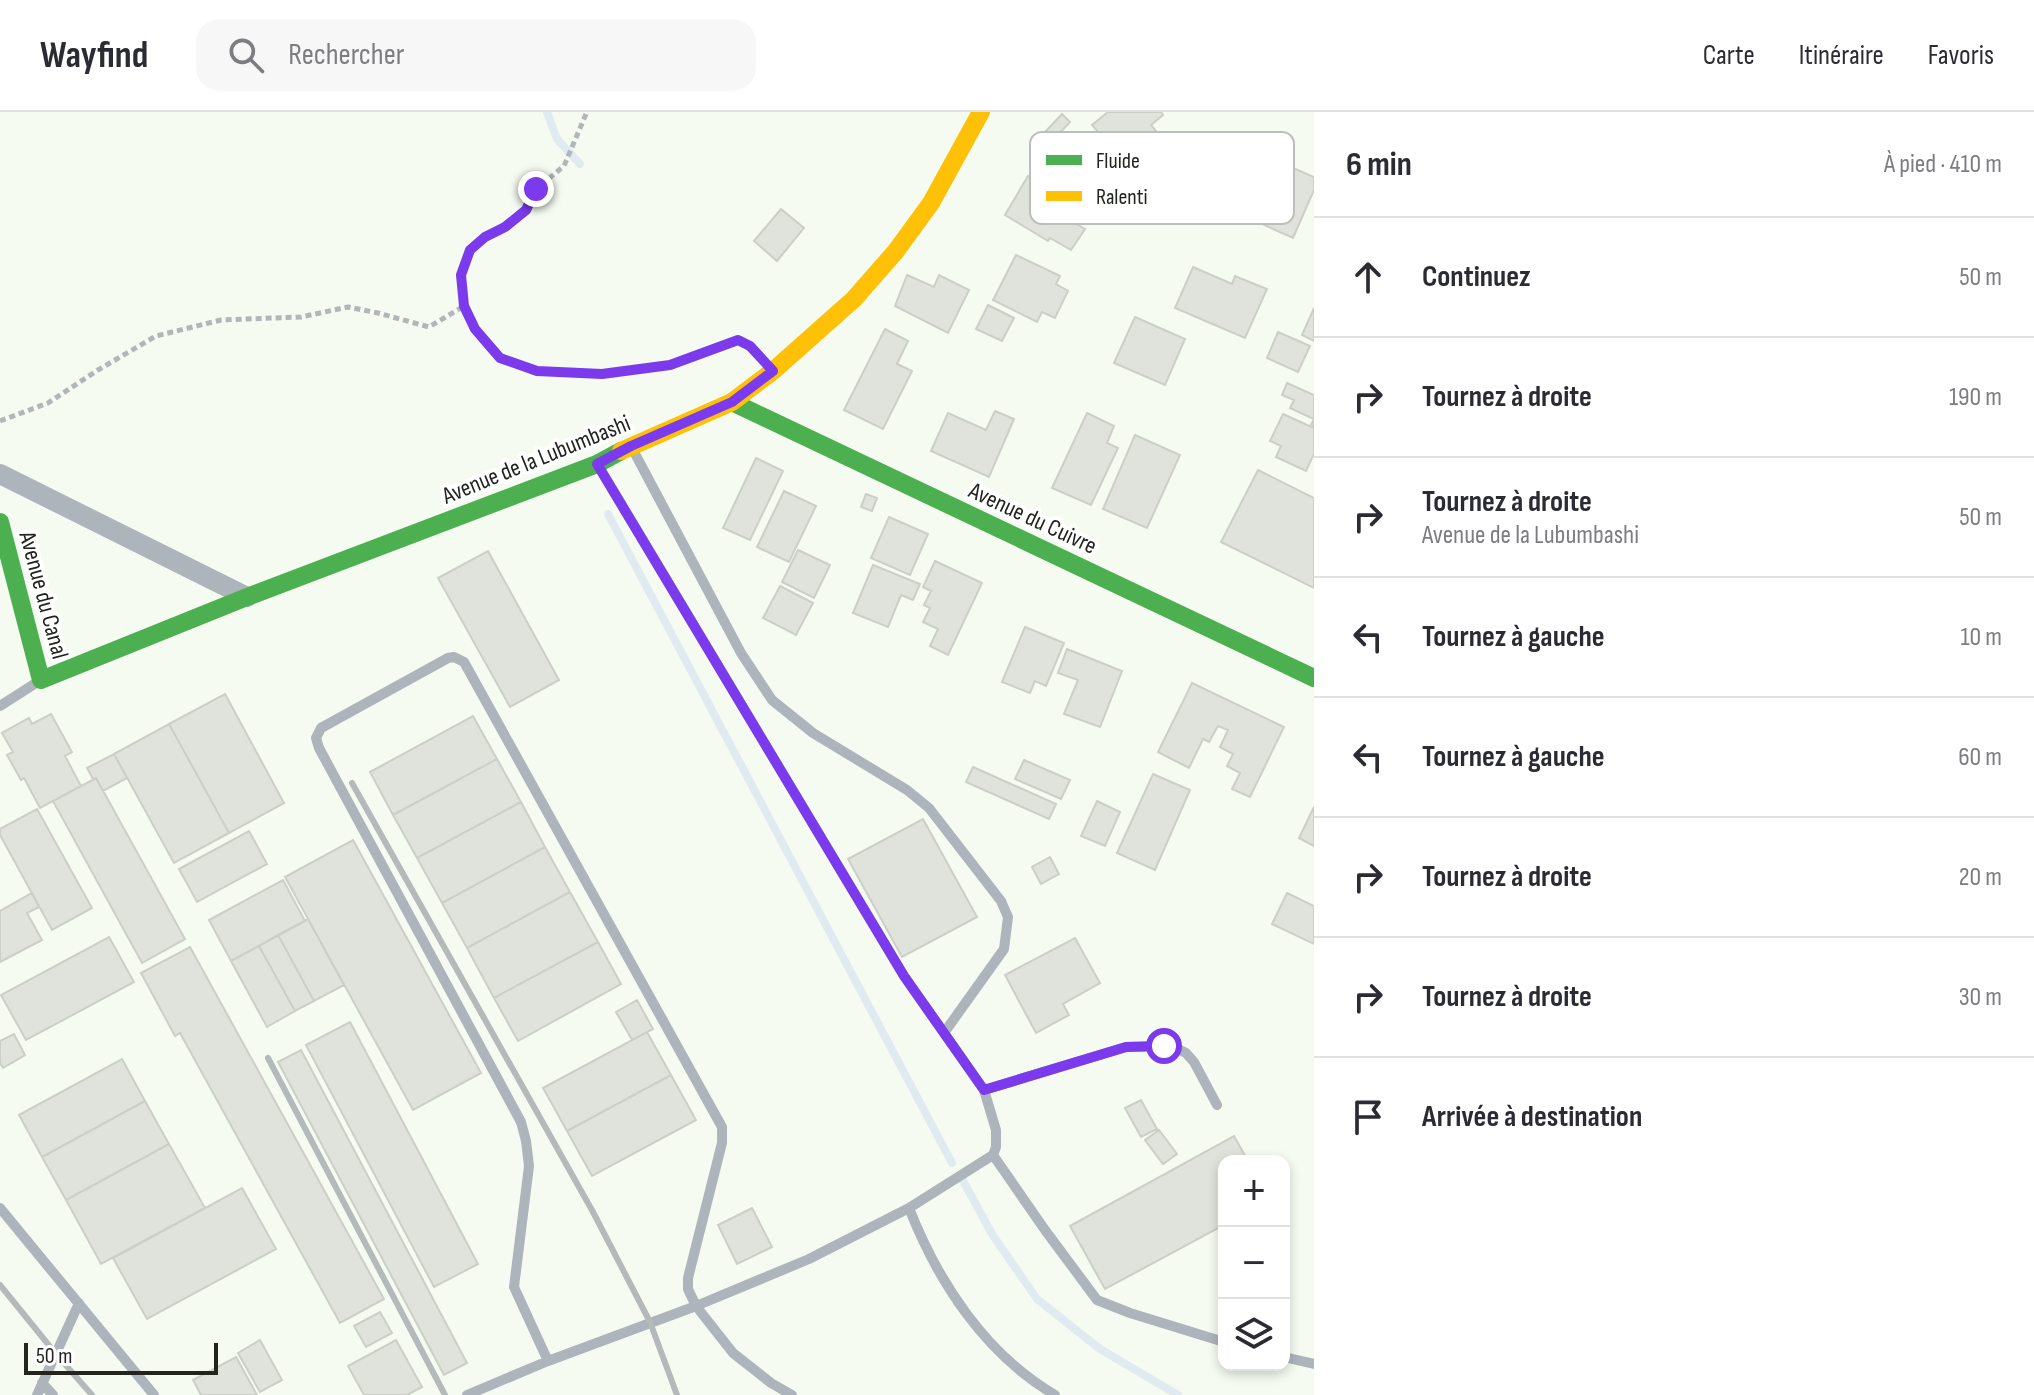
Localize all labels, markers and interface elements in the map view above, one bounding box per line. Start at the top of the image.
search box [196,19,756,91]
text: Wayfind [40,33,148,78]
icon: search [224,33,268,77]
text: Rechercher [288,37,404,73]
text: Carte [1703,39,1755,72]
text: Itinéraire [1799,39,1884,72]
text: Favoris [1928,39,1994,72]
legend [1030,132,1294,224]
text: 6 min [1346,144,1412,185]
text: Fluide [1096,148,1140,175]
text: À pied · 410 m [1884,149,2002,180]
route end [518,171,554,207]
text: Ralenti [1096,184,1148,211]
icon: ahead [1346,255,1390,299]
text: Continuez [1422,259,1531,295]
text: 50 m [1959,262,2002,293]
icon: right [1346,375,1390,419]
text: Tournez à droite [1422,379,1592,415]
text: 190 m [1949,382,2002,413]
street label: Avenue de la Lubumbashi [437,408,634,511]
street label: Avenue du Cuivre [963,476,1101,561]
text: Tournez à droite [1422,484,1592,520]
icon: right [1346,495,1390,539]
text: 50 m [1959,502,2002,533]
text: Avenue de la Lubumbashi [1422,520,1639,551]
street label: Avenue du Canal [12,527,74,662]
icon: left [1346,615,1390,659]
text: Tournez à gauche [1422,619,1605,655]
text: 10 m [1960,622,2002,653]
icon: left [1346,735,1390,779]
text: Tournez à gauche [1422,739,1605,775]
text: 60 m [1958,742,2002,773]
icon: right [1346,855,1390,899]
text: Tournez à droite [1422,859,1592,895]
text: 20 m [1959,862,2002,893]
icon: right [1346,975,1390,1019]
text: Tournez à droite [1422,979,1592,1015]
text: 30 m [1959,982,2002,1013]
route start [1146,1028,1182,1064]
icon: arrive [1346,1095,1390,1139]
text: Arrivée à destination [1422,1099,1642,1135]
map controls [1218,1155,1290,1371]
button: + [1218,1155,1290,1227]
button: − [1218,1227,1290,1299]
button: layers [1218,1299,1290,1371]
scale bar [24,1339,218,1375]
text: 50 m [36,1343,72,1370]

